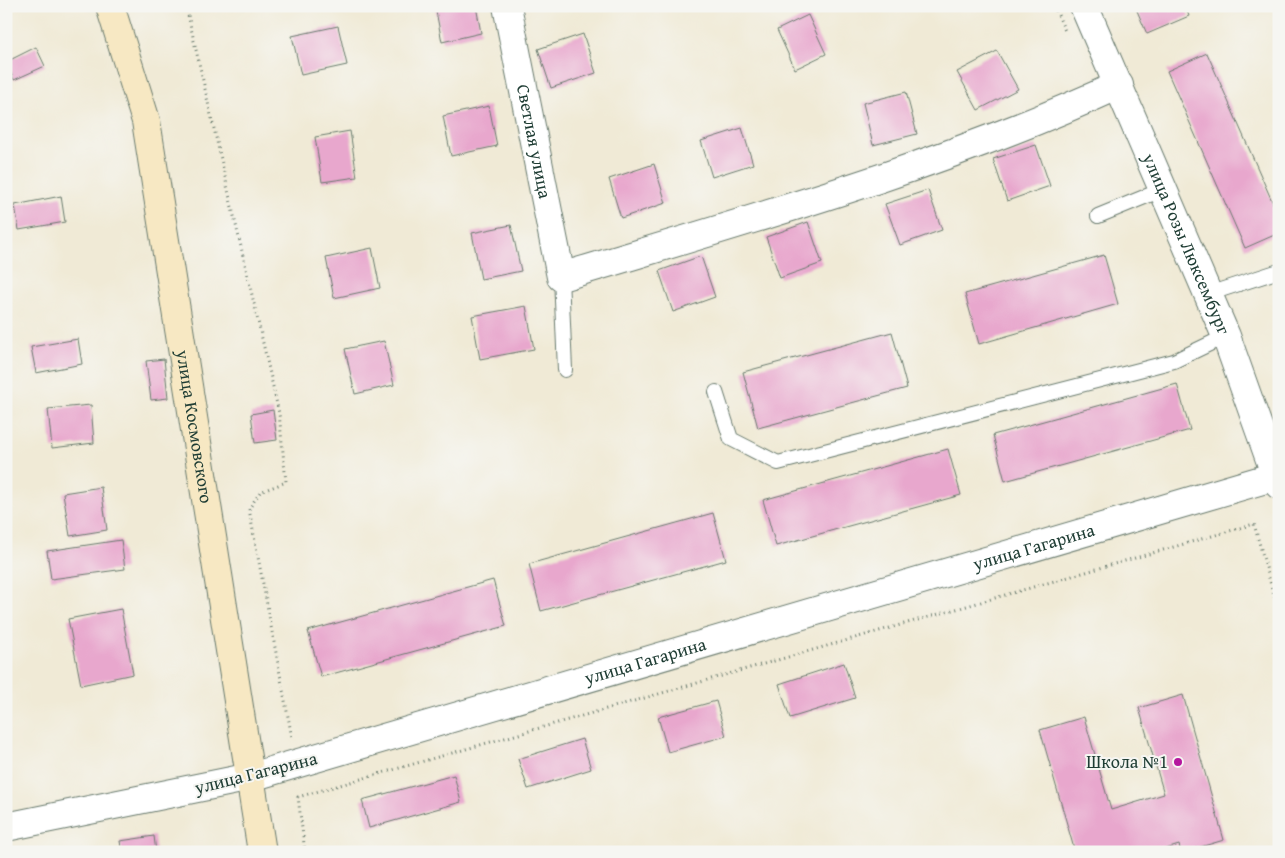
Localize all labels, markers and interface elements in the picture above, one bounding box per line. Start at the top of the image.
street label: Светлая улица [510,82,559,201]
street label: улица Розы Люксембург [1136,148,1238,339]
street label: улица Космовского [169,347,220,505]
street label: улица Гагарина [969,516,1098,577]
street label: улица Гагарина [580,630,710,692]
street label: улица Гагарина [191,744,320,801]
place label: Школа №1 [1086,748,1168,775]
marker: Школа №1 [1172,756,1184,768]

